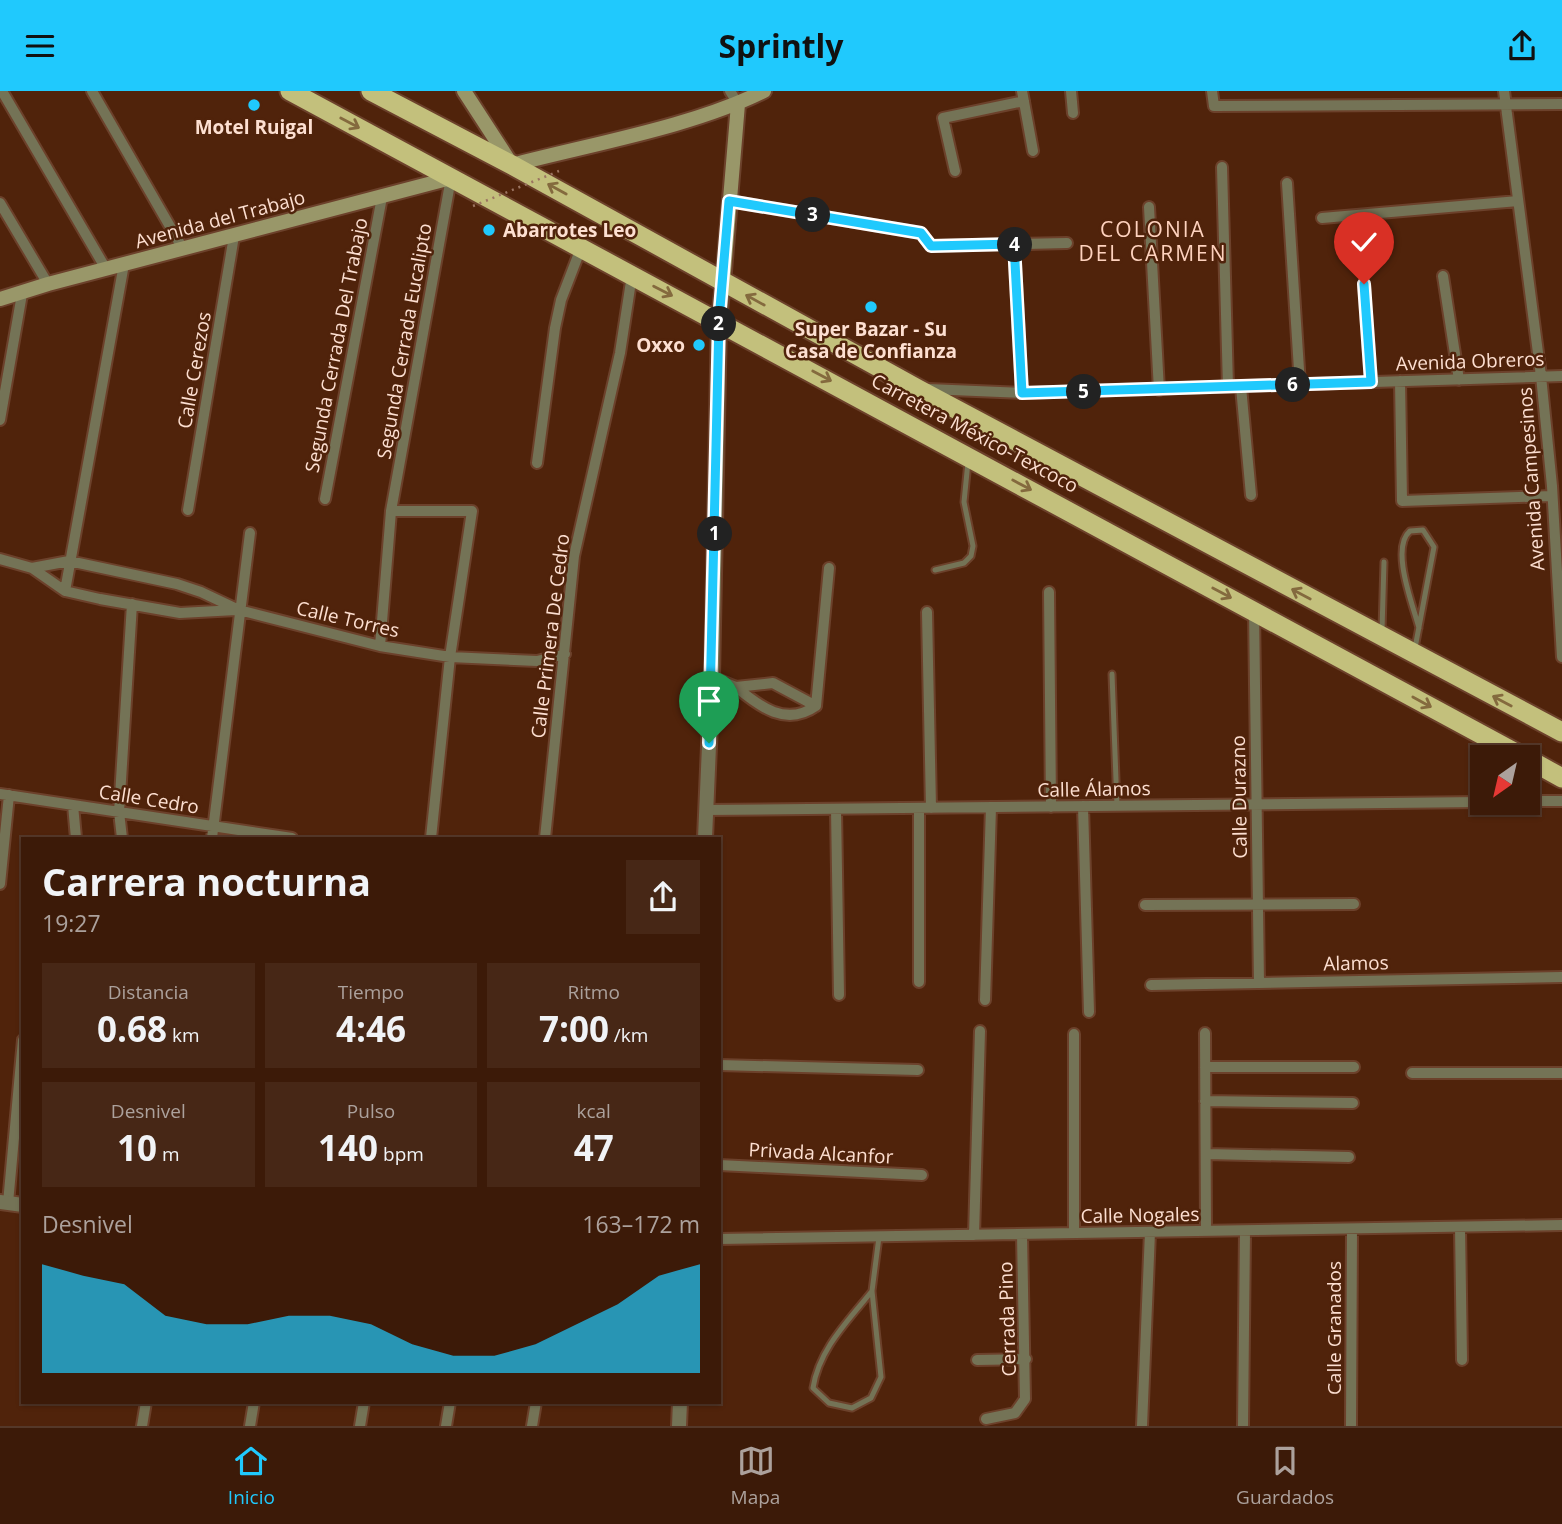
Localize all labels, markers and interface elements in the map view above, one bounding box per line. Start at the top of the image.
text: Sprintly [718,24,844,67]
icon: menu [21,27,59,65]
icon: share [1503,27,1541,65]
marker: Motel Ruigal [246,97,262,113]
place label: Motel Ruigal [195,114,313,140]
one-way arrow [339,117,360,131]
one-way arrow [547,182,567,196]
street label: Avenida del Trabajo [132,184,308,254]
pin: 3 [796,197,830,233]
text: 3 [807,201,818,227]
pin [1334,212,1394,284]
street label: Segunda Cerrada Del Trabajo [299,215,373,475]
district label: COLONIA DEL CARMEN [1078,215,1228,267]
place label: Abarrotes Leo [503,217,636,243]
street label: Segunda Cerrada Eucalipto [370,221,438,461]
marker: Abarrotes Leo [481,222,497,238]
icon: check [1345,223,1383,261]
pin: 4 [998,227,1032,263]
text: 4 [1009,231,1020,257]
one-way arrow [652,284,672,298]
one-way arrow [745,293,766,306]
marker: Super Bazar - Su Casa de Confianza [863,299,879,315]
pin: 2 [702,307,736,341]
street label: Calle Cerezos [171,310,217,430]
text: 2 [713,310,724,336]
place label: Super Bazar - Su Casa de Confianza [785,316,957,364]
place label: Oxxo [636,332,685,358]
marker: Oxxo [691,337,707,353]
street label: Avenida Obreros [1395,345,1545,377]
street label: Carretera México-Texcoco [867,367,1083,499]
pin: 6 [1276,367,1310,403]
one-way arrow [811,370,832,383]
text: 6 [1287,371,1298,397]
pin: 5 [1066,375,1102,409]
text: 5 [1078,378,1089,404]
street label: Avenida Campesinos [1512,386,1550,572]
one-way arrow [1011,479,1032,492]
pin: 1 [698,517,732,551]
text: 1 [709,520,720,546]
street label: Calle Primera De Cedro [525,532,575,740]
one-way arrow [1291,586,1312,600]
one-way arrow [1211,587,1232,600]
street label: Calle Torres [294,595,402,643]
pin [679,671,739,743]
icon: arrive [690,682,728,720]
one-way arrow [1492,693,1512,707]
one-way arrow [1411,695,1432,709]
street label: Calle Durazno [1225,735,1253,859]
north arrow [1470,745,1540,815]
map controls [1470,745,1540,815]
street label: Calle Álamos [1037,775,1151,803]
street label: Calle Cedro [97,778,201,820]
text: Carrera nocturna [42,855,371,907]
button: share [626,860,700,934]
text: 19:27 [42,907,101,939]
street label: Alamos [1323,949,1389,977]
text: Distancia [108,979,189,1005]
text: Tiempo [338,979,404,1005]
text: Ritmo [568,979,620,1005]
text: 0.68 [97,1005,167,1052]
text: 4:46 [336,1005,406,1052]
text: 7:00 [539,1005,609,1052]
text: km [167,1022,200,1048]
text: /km [609,1022,648,1048]
text: Desnivel [111,1098,186,1124]
text: Pulso [347,1098,395,1124]
text: kcal [576,1098,611,1124]
text: 10 [117,1124,157,1171]
text: 140 [318,1124,378,1171]
text: 47 [574,1124,614,1171]
street label: Privada Alcanfor [748,1136,894,1170]
text: m [157,1141,180,1167]
text: bpm [378,1141,424,1167]
street label: Calle Nogales [1080,1201,1200,1229]
text: Desnivel [42,1208,133,1240]
text: 163–172 m [582,1208,700,1240]
street label: Cerrada Pino [992,1261,1022,1377]
street label: Calle Granados [1321,1261,1347,1395]
tab: Inicio [228,1442,275,1510]
tab: Mapa [731,1442,780,1510]
tab: Guardados [1236,1442,1334,1510]

